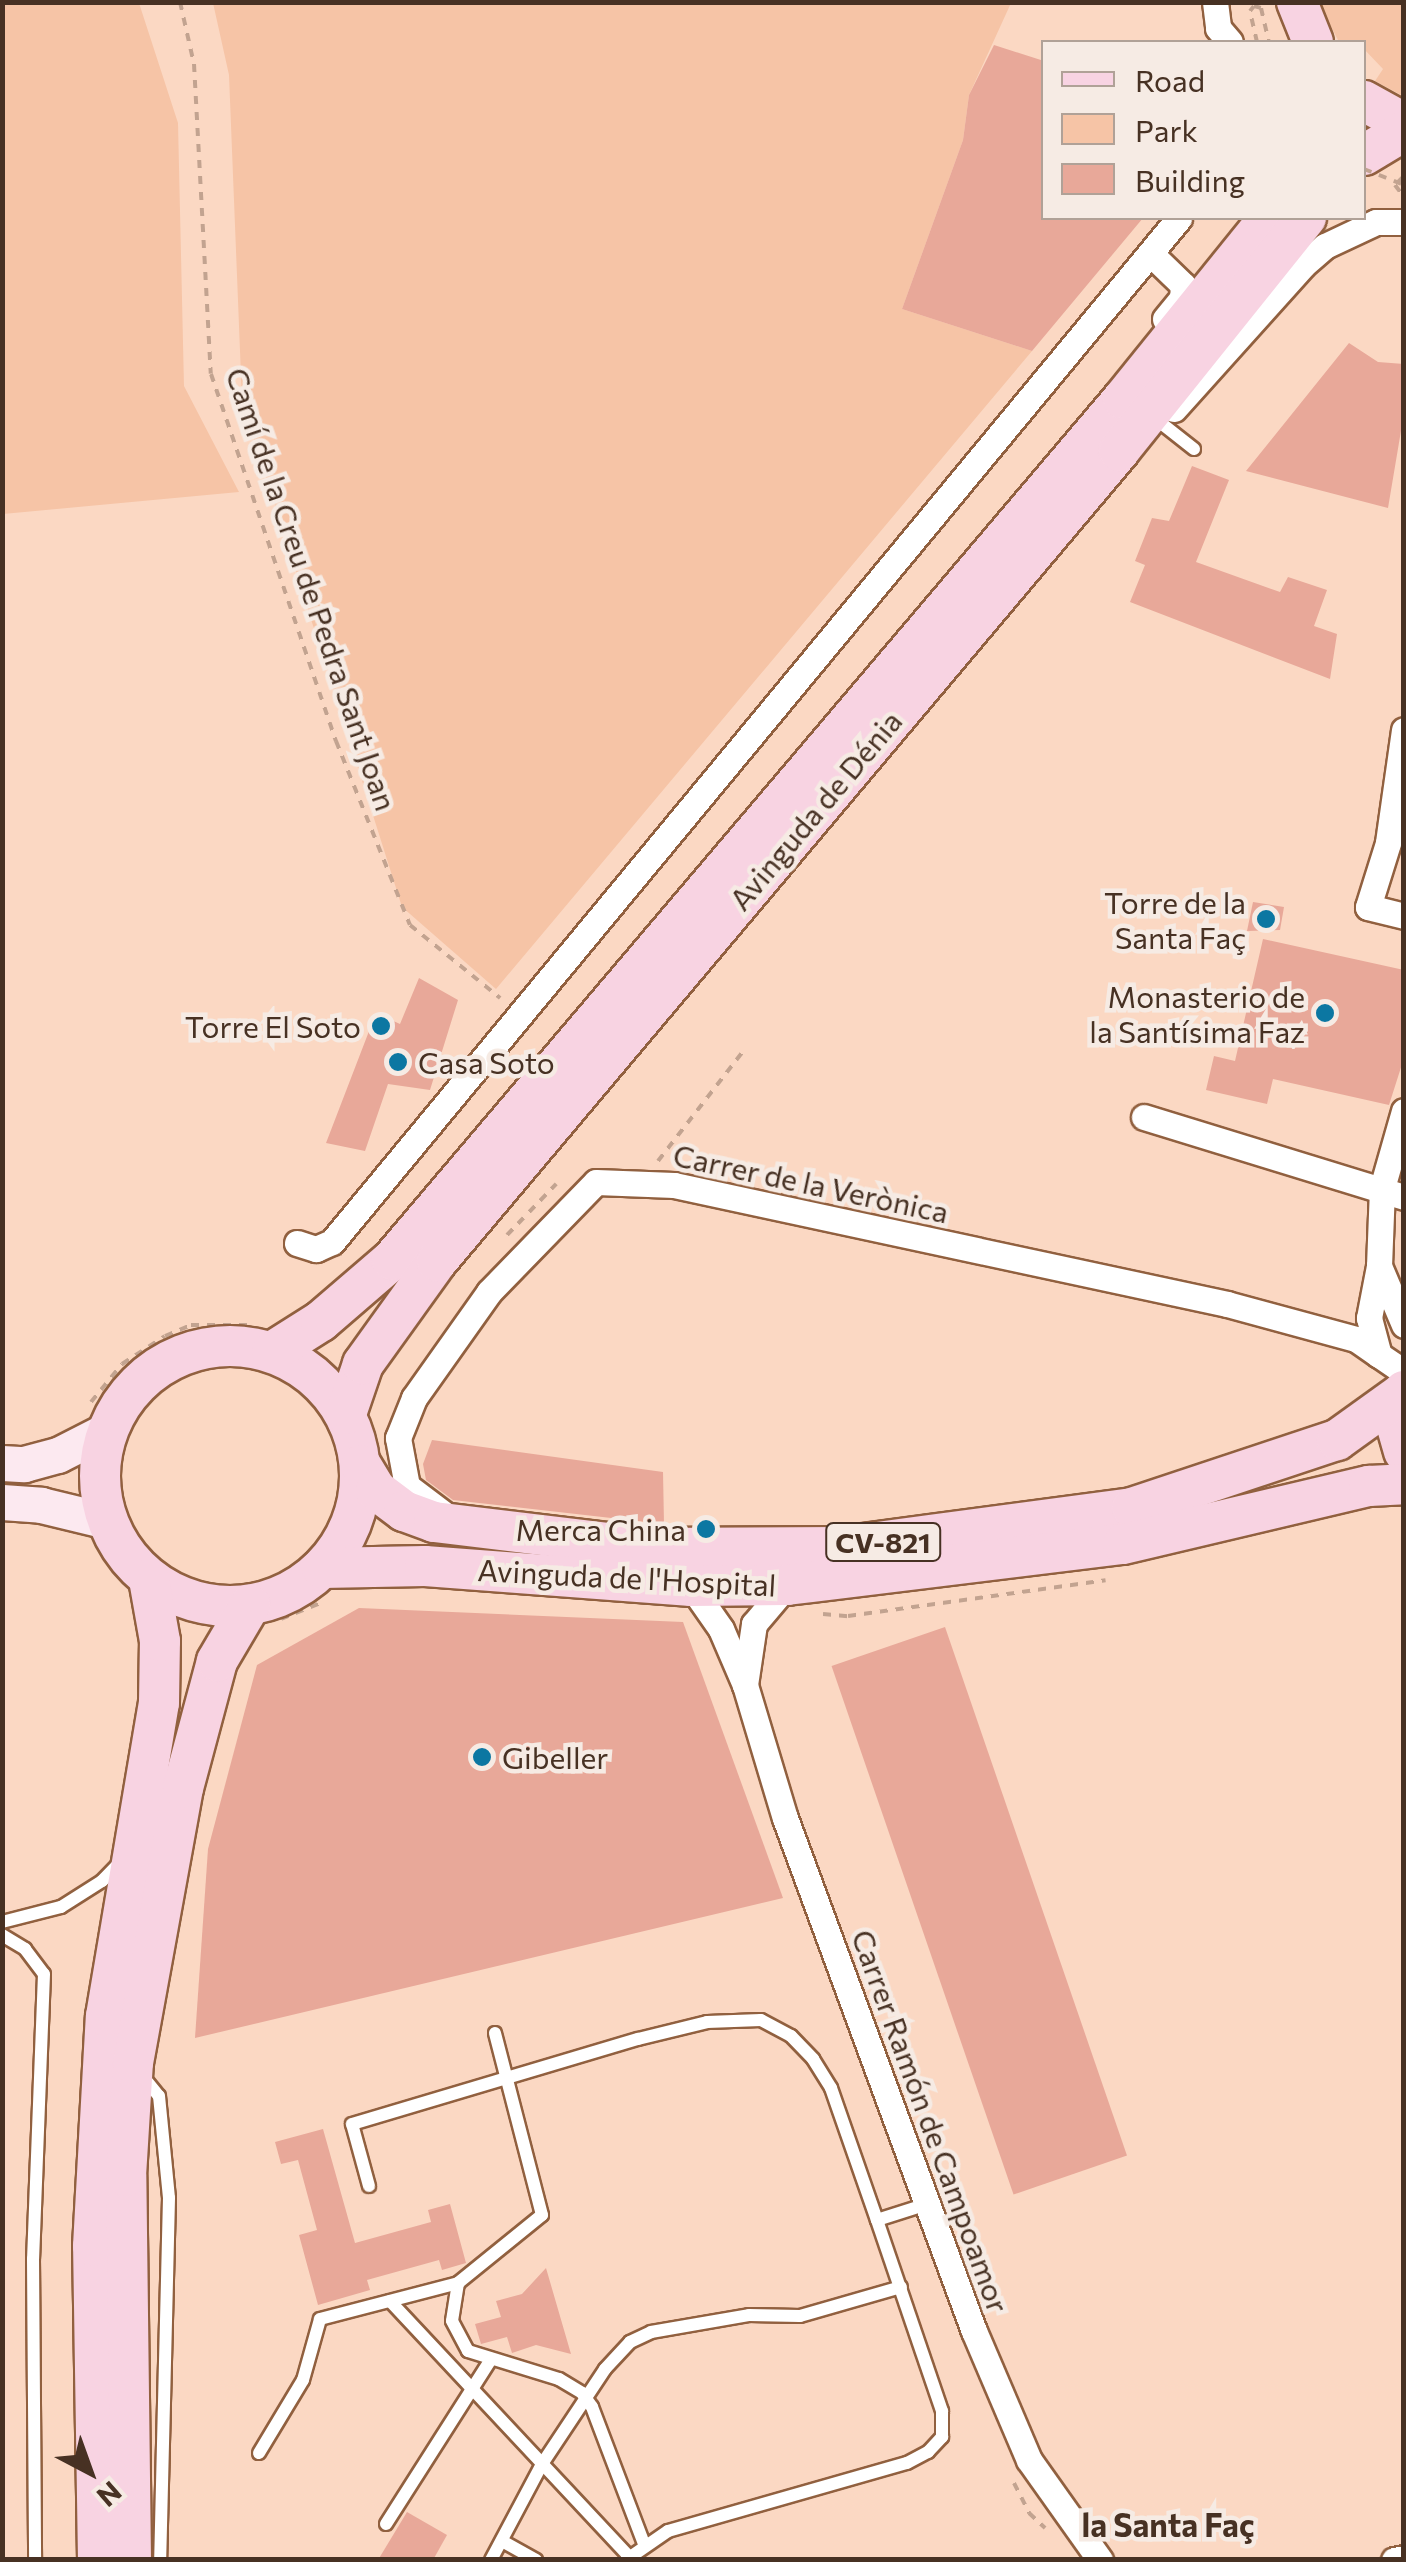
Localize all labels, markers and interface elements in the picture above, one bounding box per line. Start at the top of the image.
legend [1041,40,1366,220]
text: Road [1135,61,1205,98]
text: Park [1135,111,1198,148]
text: Building [1135,161,1245,198]
street label: Camí de la Creu de Pedra Sant Joan [219,363,405,815]
street label: Avinguda de Dénia [721,703,909,917]
place label: Torre de la Santa Faç [1104,884,1246,954]
marker: Torre de la Santa Faç [1255,908,1277,930]
place label: Monasterio de la Santísima Faz [1089,978,1305,1048]
marker: Monasterio de la Santísima Faz [1314,1002,1336,1024]
place label: Torre El Soto [185,1008,361,1044]
marker: Torre El Soto [370,1015,392,1037]
place label: Casa Soto [418,1044,555,1080]
marker: Casa Soto [387,1051,409,1073]
street label: Carrer de la Verònica [670,1136,952,1230]
place label: Merca China [515,1511,686,1547]
marker: Merca China [695,1518,717,1540]
road number: CV-821 [823,1519,943,1565]
street label: Avinguda de l'Hospital [477,1551,777,1603]
place label: Gibeller [502,1739,608,1775]
marker: Gibeller [471,1746,493,1768]
street label: Carrer Ramón de Campoamor [845,1925,1017,2317]
north arrow [40,2422,140,2522]
text: N [91,2475,129,2514]
district label: la Santa Faç [1082,2505,1254,2543]

